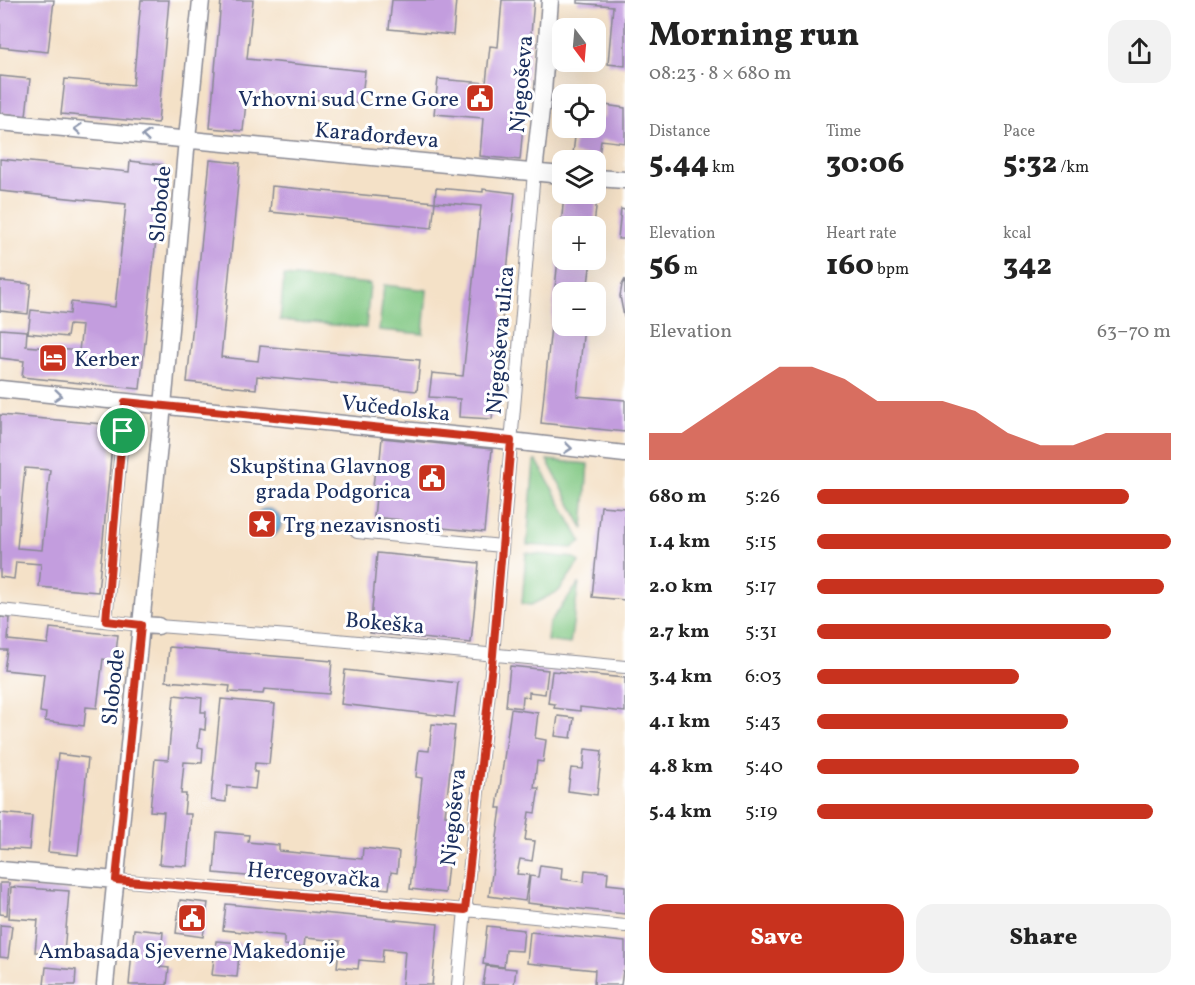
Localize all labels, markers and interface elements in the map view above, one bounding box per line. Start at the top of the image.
text: Morning run [649,14,859,60]
north arrow [552,18,606,72]
map controls [552,18,606,336]
button: share [1108,20,1171,83]
street label: Njegoševa [503,34,542,134]
text: 08:23 · 8 × 680 m [649,60,791,88]
public building icon: Vrhovni sud Crne Gore [464,82,496,114]
button: locate [552,84,606,138]
place label: Vrhovni sud Crne Gore [238,85,459,116]
street label: Karađorđeva [313,116,440,157]
text: Distance [649,121,710,143]
text: Time [826,121,861,143]
text: Pace [1003,121,1035,143]
one-way arrow [73,123,82,136]
one-way arrow [141,130,150,143]
text: 5.44 [649,143,709,185]
text: 30:06 [826,143,904,185]
text: 5:32 [1003,143,1057,185]
button: layers [552,150,606,204]
text: km [709,157,735,179]
text: /km [1057,157,1089,179]
street label: Slobode [143,165,180,244]
button: + [552,216,606,270]
text: Elevation [649,223,716,245]
text: Heart rate [826,223,897,245]
text: kcal [1003,223,1031,245]
text: 56 [649,245,680,287]
text: 160 [826,245,874,287]
text: 342 [1003,245,1052,287]
text: m [680,259,698,281]
text: bpm [874,259,909,281]
street label: Njegoševa ulica [480,265,523,416]
button: − [552,282,606,336]
text: Elevation [649,318,732,346]
text: 63–70 m [1097,318,1171,346]
hotel icon: Kerber [37,342,69,374]
place label: Kerber [74,345,139,376]
one-way arrow [54,388,63,401]
street label: Vučedolska [340,388,452,431]
pin [97,405,148,456]
icon: arrive [106,414,139,447]
one-way arrow [563,441,573,453]
place label: Skupština Glavnog grada Podgorica [229,452,411,508]
public building icon: Skupština Glavnog grada Podgorica [416,462,448,494]
text: 680 m [649,483,707,511]
text: 5:26 [745,483,780,511]
place icon: Trg nezavisnosti [246,508,278,540]
place label: Trg nezavisnosti [283,511,441,542]
text: 1.4 km [649,528,710,556]
text: 5:15 [745,528,777,556]
text: 2.0 km [649,573,713,601]
text: 5:17 [745,573,777,601]
street label: Bokeška [344,606,426,643]
text: 2.7 km [649,618,710,646]
text: 5:31 [745,618,777,646]
street label: Slobode [95,647,134,727]
text: 3.4 km [649,663,712,691]
text: 6:03 [745,663,782,691]
text: 4.1 km [649,708,710,736]
text: 5:43 [745,708,781,736]
text: 4.8 km [649,753,713,781]
text: 5:40 [745,753,783,781]
street label: Njegoševa [434,767,475,868]
text: 5.4 km [649,798,712,826]
text: 5:19 [745,798,777,826]
street label: Hercegovačka [246,855,382,898]
public building icon: Ambasada Sjeverne Makedonije [176,902,208,934]
button: Save [649,904,904,973]
button: Share [916,904,1171,973]
place label: Ambasada Sjeverne Makedonije [38,937,346,968]

